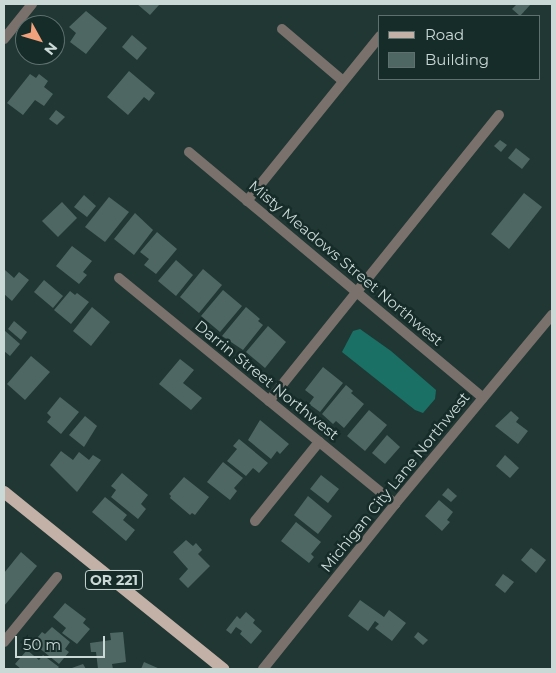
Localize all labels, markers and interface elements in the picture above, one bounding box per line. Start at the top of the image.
north arrow [15,15,65,65]
legend [378,15,541,80]
text: Road [425,25,464,44]
text: N [40,39,61,59]
text: Building [425,50,489,69]
street label: Misty Meadows Street Northwest [245,177,447,349]
street label: Darrin Street Northwest [191,316,343,444]
street label: Michigan City Lane Northwest [317,388,473,576]
road number: OR 221 [84,568,144,592]
scale bar [18,626,108,658]
text: 50 m [23,635,61,654]

